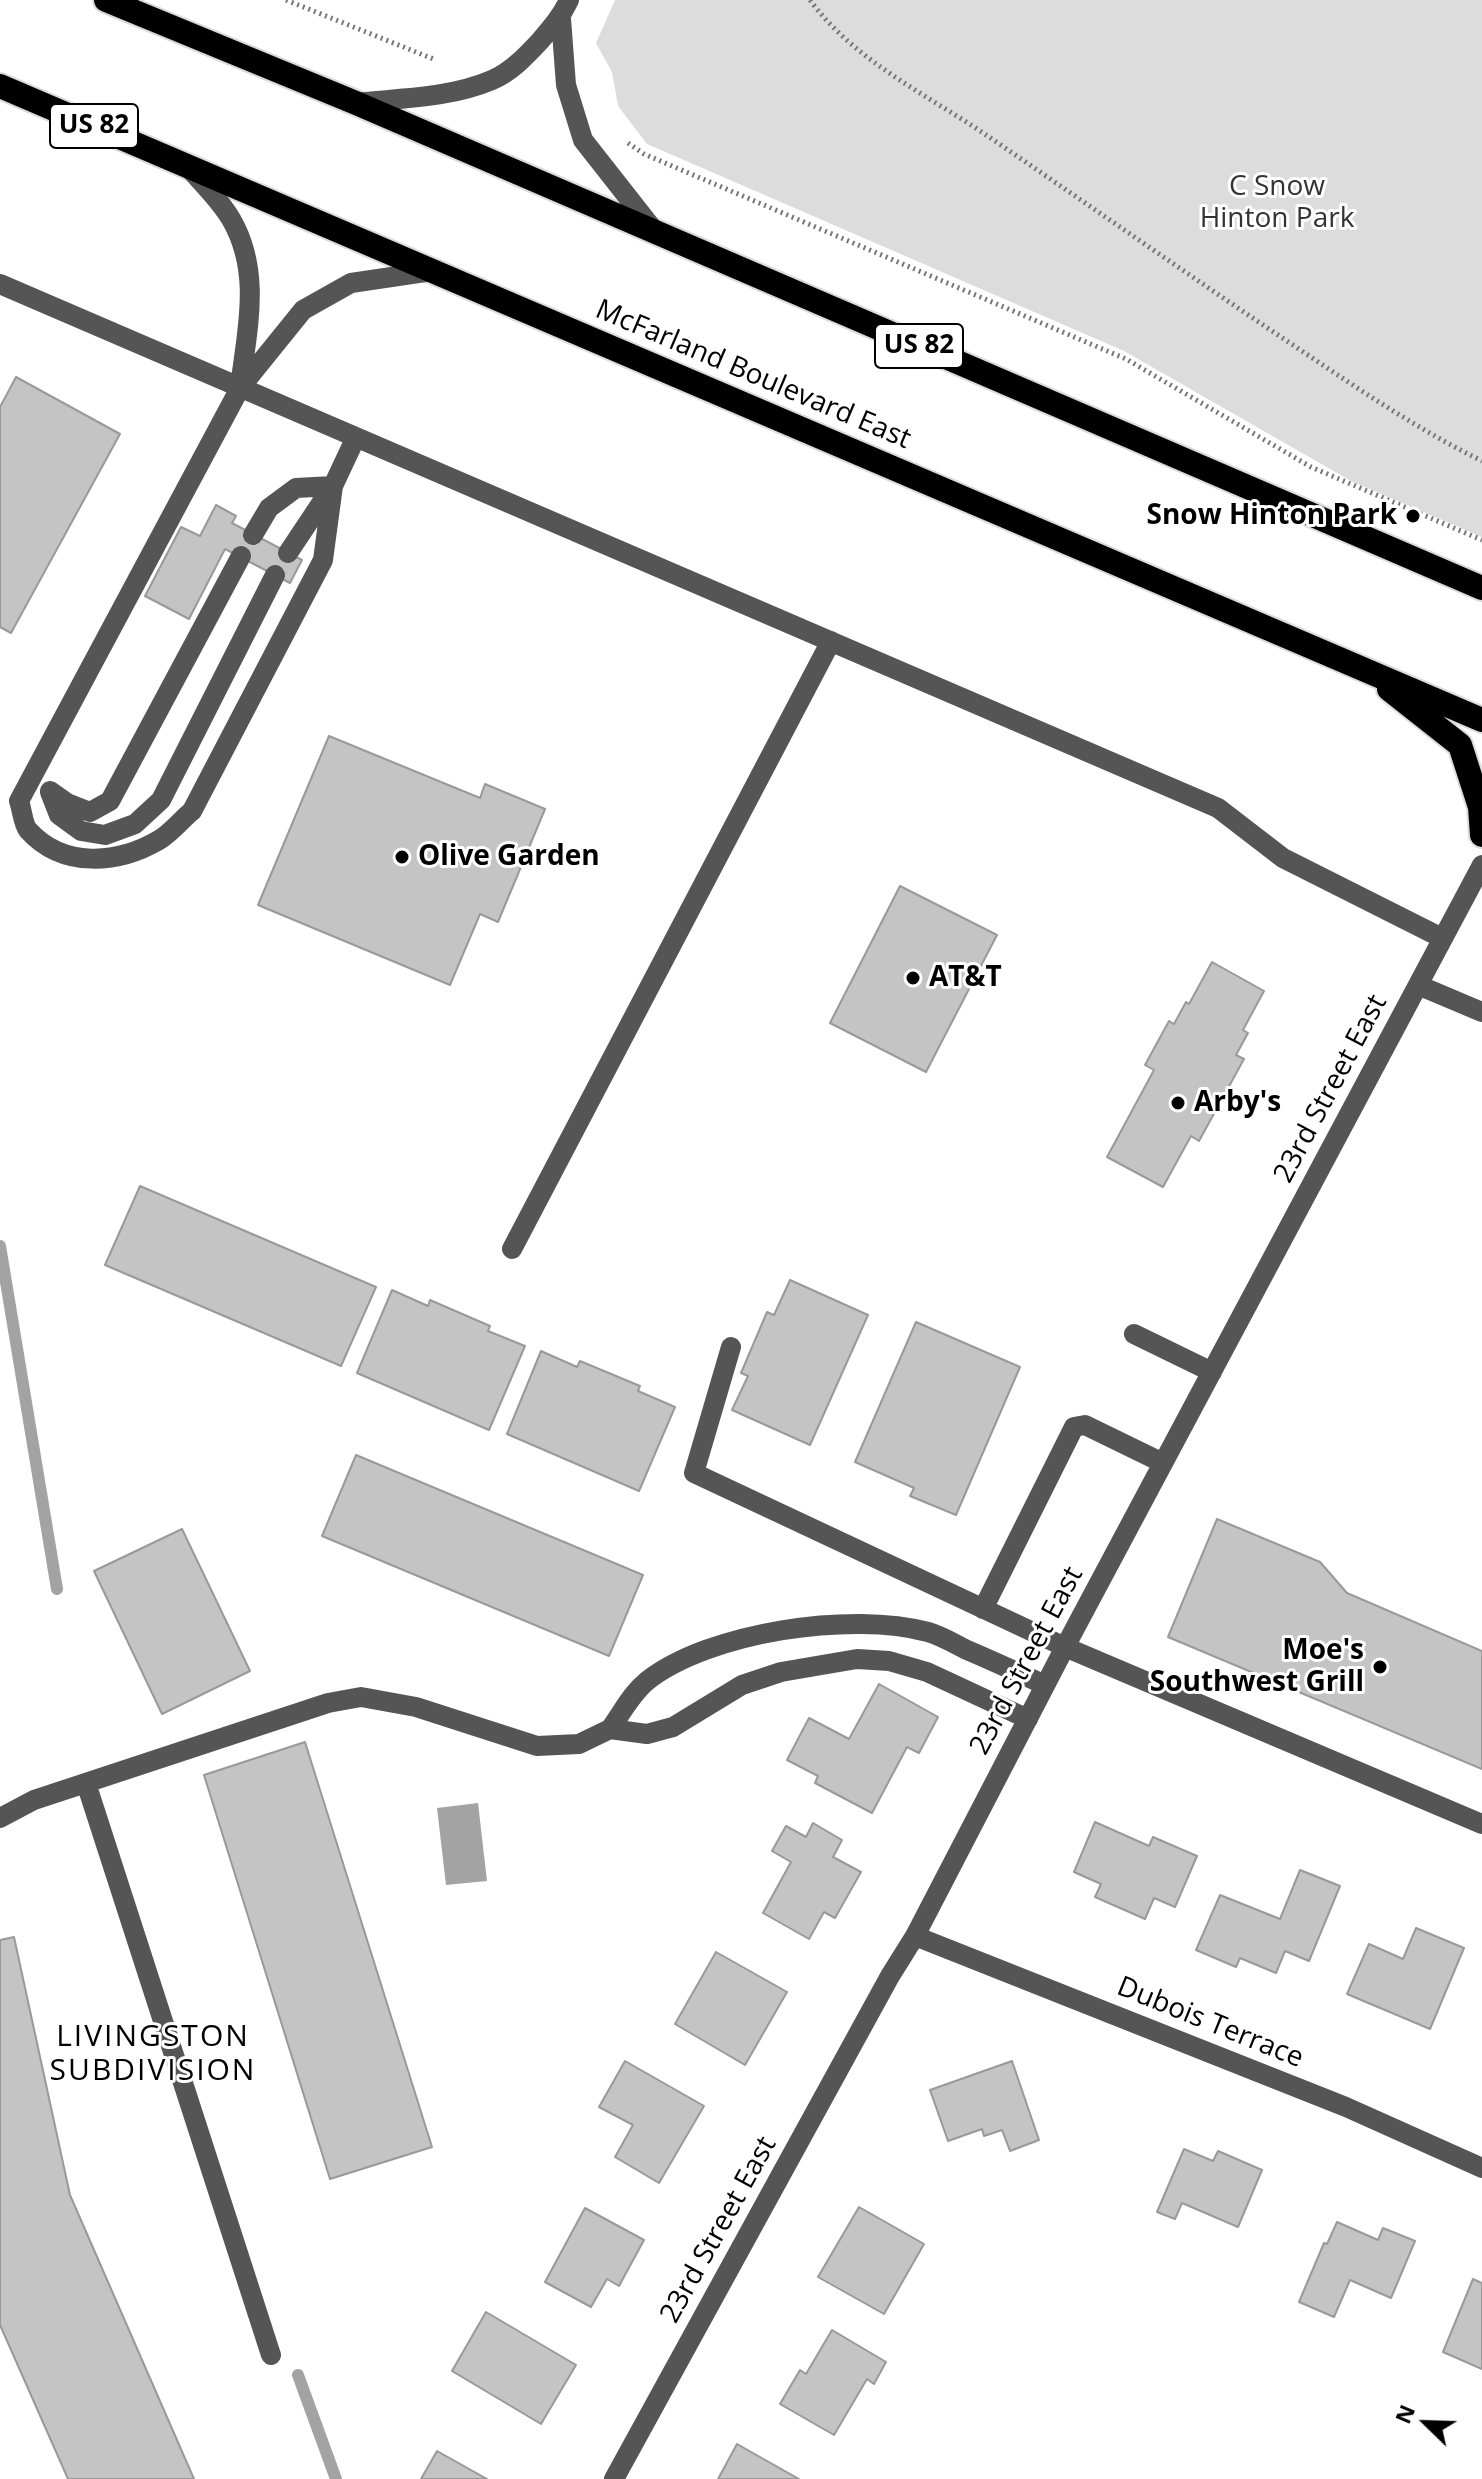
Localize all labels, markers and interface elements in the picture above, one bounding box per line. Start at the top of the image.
road number: US 82 [50,104,138,148]
park label: C Snow Hinton Park [1200,170,1354,236]
street label: McFarland Boulevard East [590,293,916,457]
road number: US 82 [875,324,963,368]
place label: Snow Hinton Park [1146,499,1397,533]
marker: Snow Hinton Park [1404,507,1422,525]
place label: Olive Garden [418,840,600,874]
marker: Olive Garden [393,848,411,866]
place label: AT&T [929,961,1002,995]
marker: AT&T [904,969,922,987]
street label: 23rd Street East [1267,989,1395,1189]
place label: Arby's [1194,1086,1281,1120]
marker: Arby's [1169,1094,1187,1112]
street label: 23rd Street East [963,1561,1091,1761]
place label: Moe's Southwest Grill [1150,1634,1364,1700]
marker: Moe's Southwest Grill [1371,1658,1389,1676]
street label: Dubois Terrace [1112,1970,1308,2076]
district label: LIVINGSTON SUBDIVISION [50,2019,256,2090]
street label: 23rd Street East [654,2131,784,2329]
north arrow [1386,2383,1466,2463]
text: N [1387,2400,1421,2428]

